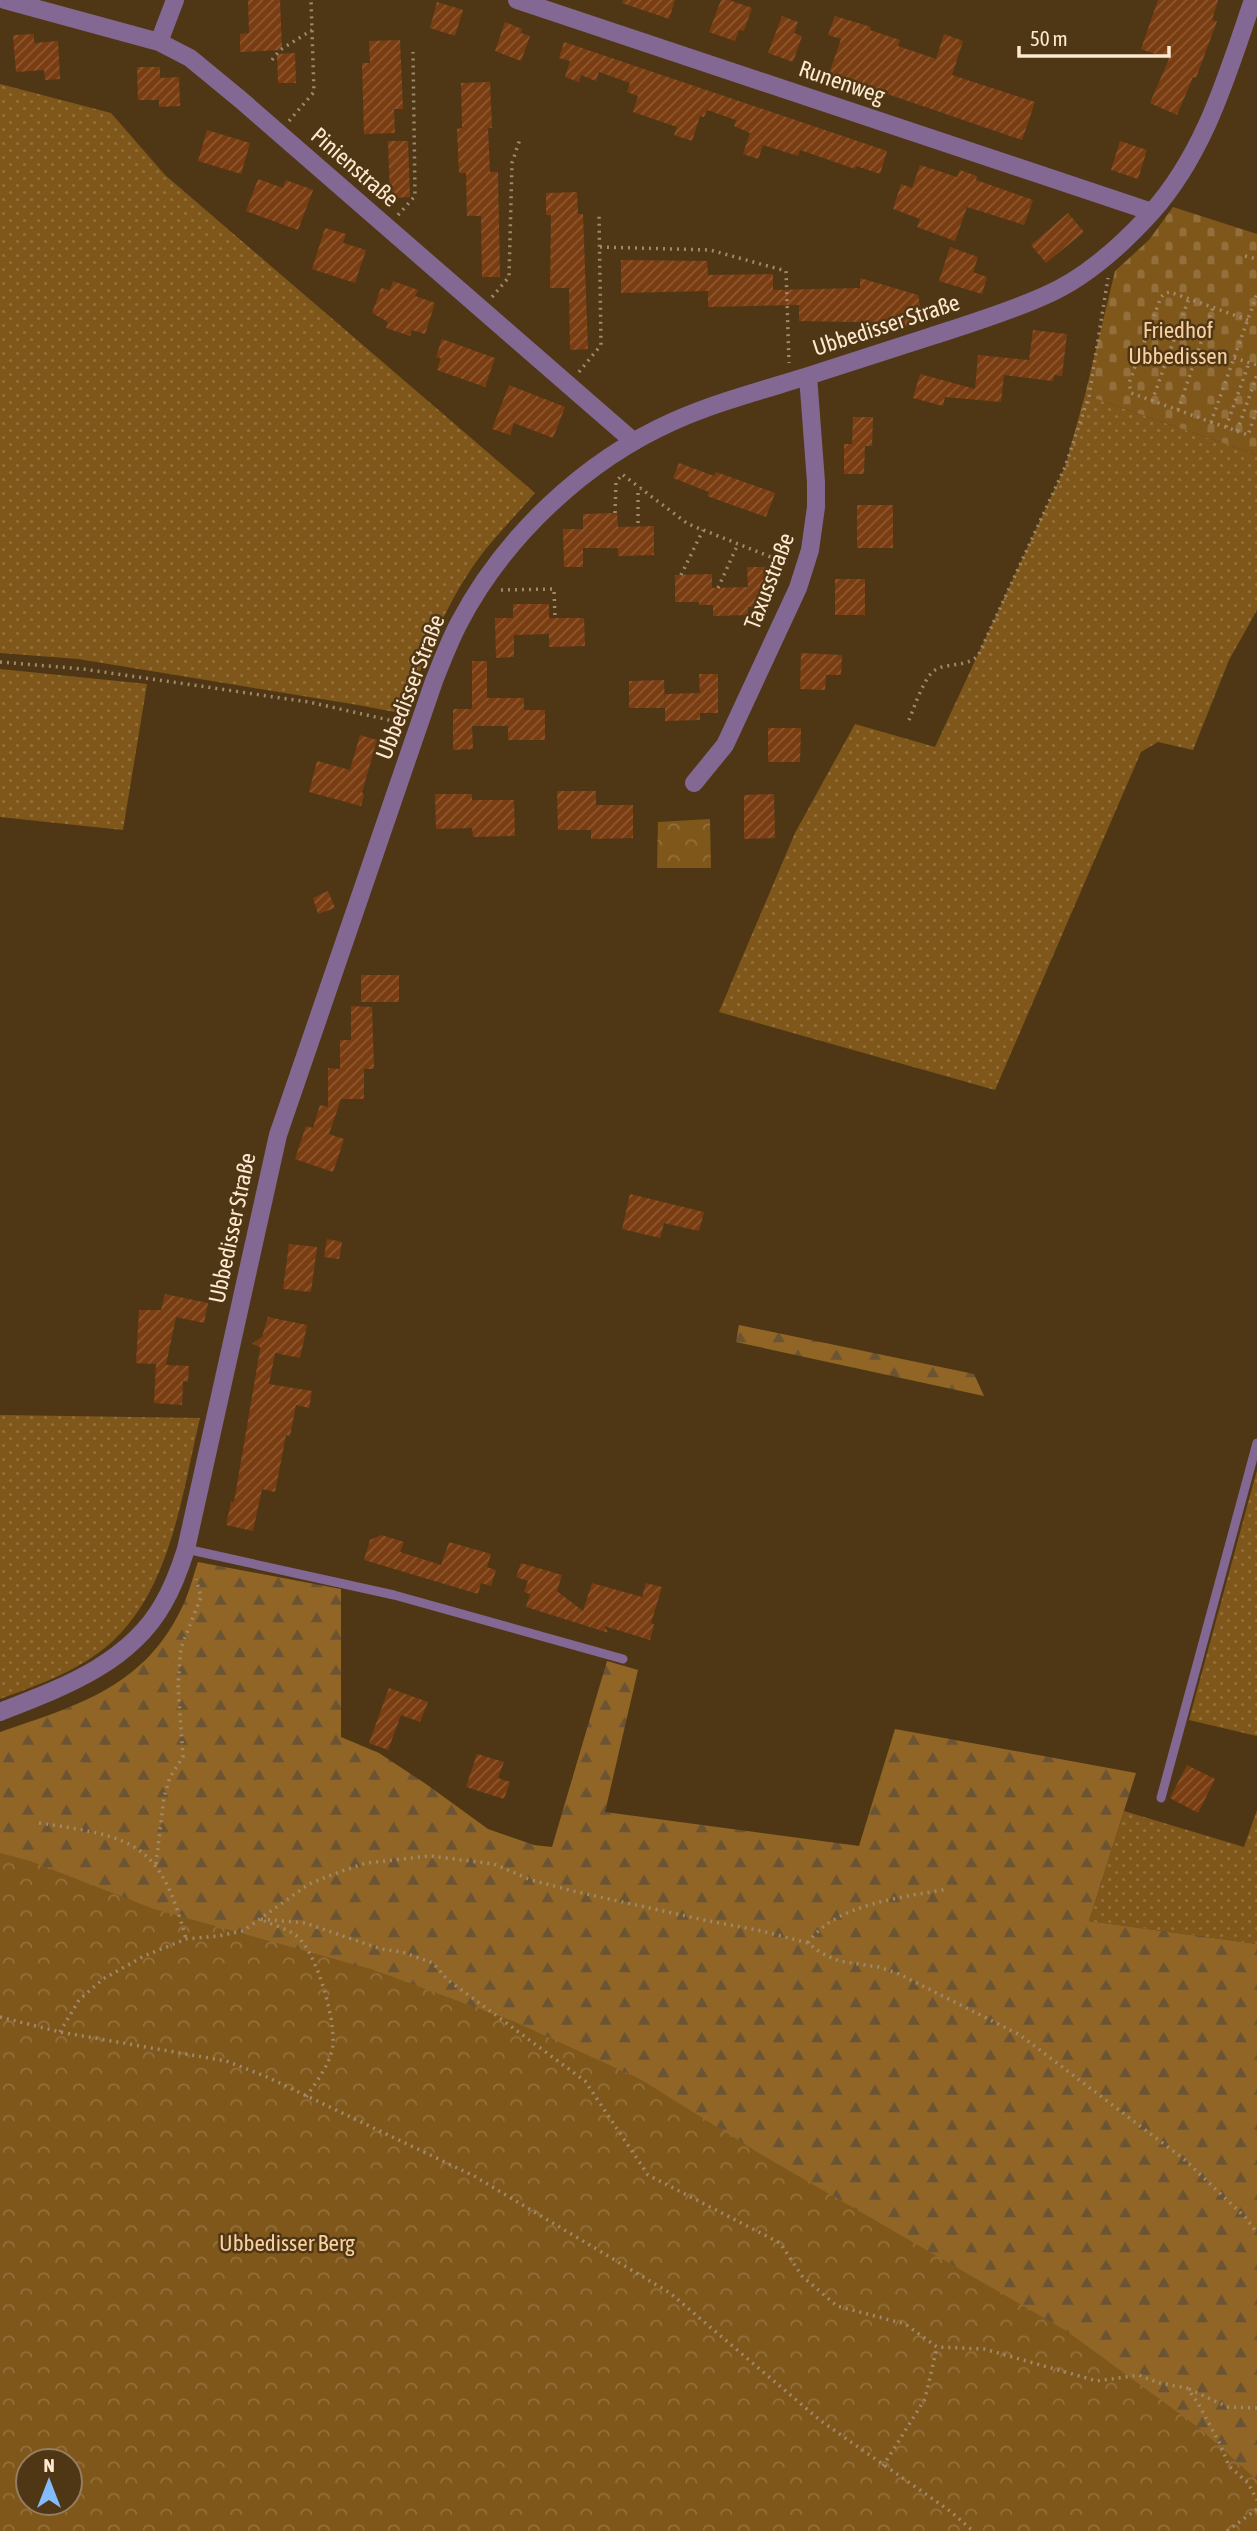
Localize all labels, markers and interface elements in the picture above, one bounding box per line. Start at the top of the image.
scale bar [1019,14,1170,58]
text: 50 m [1030,26,1068,50]
street label: Runenweg [796,55,888,109]
street label: Pinienstraße [306,122,404,212]
street label: Ubbedisser Straße [809,289,963,361]
park label: Friedhof Ubbedissen [1128,317,1228,369]
street label: Taxusstraße [739,529,799,633]
street label: Ubbedisser Straße [370,611,450,763]
street label: Ubbedisser Straße [203,1150,261,1306]
park label: Ubbedisser Berg [219,2230,355,2256]
north arrow [14,2447,84,2517]
text: N [43,2454,55,2476]

